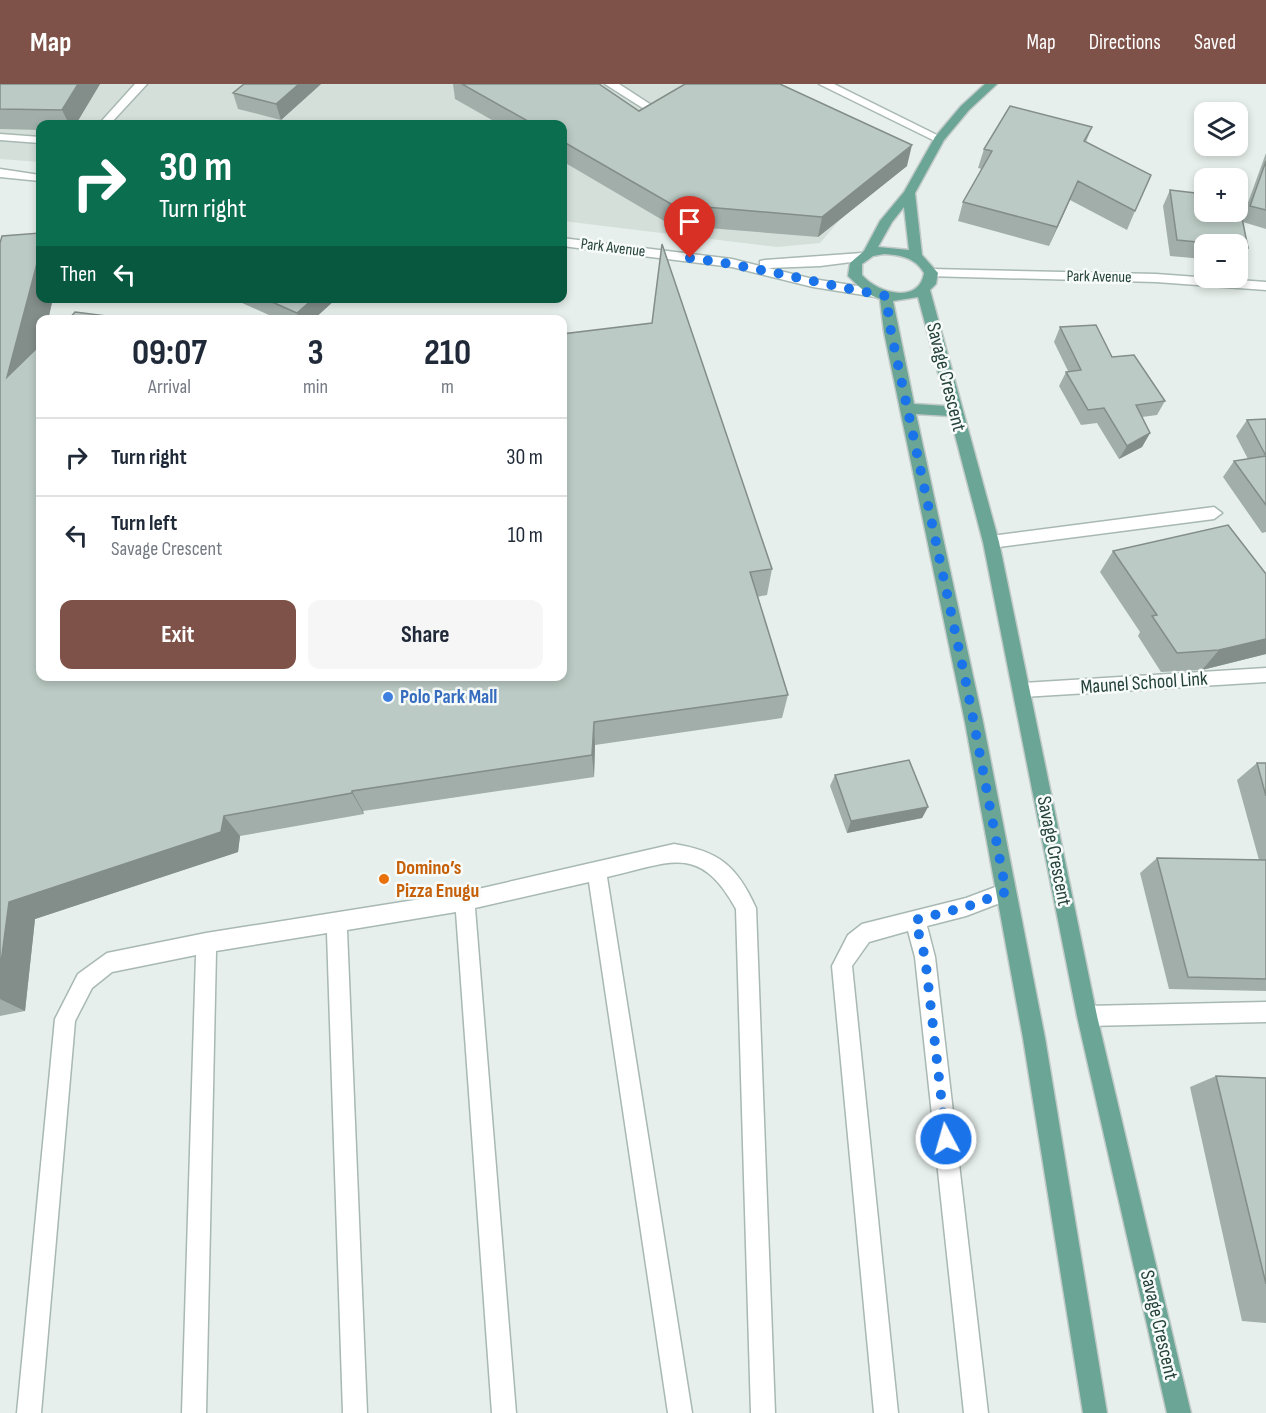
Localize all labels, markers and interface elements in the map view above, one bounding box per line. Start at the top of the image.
text: Map [30,26,71,59]
text: Map [1026,30,1056,55]
text: Directions [1089,30,1161,55]
text: Saved [1194,30,1236,55]
map controls [1194,102,1248,288]
button: layers [1194,102,1248,156]
text: 30 m [159,142,232,193]
icon: right [60,144,138,222]
button: + [1194,168,1248,222]
text: Turn right [159,193,246,225]
pin [664,196,715,258]
icon: arrive [673,205,706,238]
button: − [1194,234,1248,288]
street label: Park Avenue [580,235,646,261]
icon: left [108,258,141,291]
text: Then [60,261,96,288]
street label: Park Avenue [1066,267,1132,287]
street label: Savage Crescent [921,320,971,434]
text: 09:07 [132,332,207,375]
text: 3 [307,332,324,375]
text: 210 [424,332,471,375]
text: Arrival [148,375,191,399]
text: min [303,375,328,399]
text: m [441,375,454,399]
icon: right [60,441,93,474]
text: Turn right [111,444,187,471]
text: 30 m [506,444,543,471]
text: Turn left [111,510,177,537]
icon: left [60,519,93,552]
text: 10 m [508,522,543,549]
text: Savage Crescent [111,537,222,561]
button: Exit [60,600,296,669]
button: Share [308,600,543,669]
street label: Maunel School Link [1080,667,1209,699]
place label: Polo Park Mall [400,685,497,709]
marker: Polo Park Mall [381,690,395,704]
street label: Savage Crescent [1032,794,1076,908]
place label: Domino’s Pizza Enugu [396,856,479,903]
marker: Domino’s Pizza Enugu [377,872,391,886]
position arrow [914,1107,978,1171]
street label: Savage Crescent [1135,1268,1183,1382]

